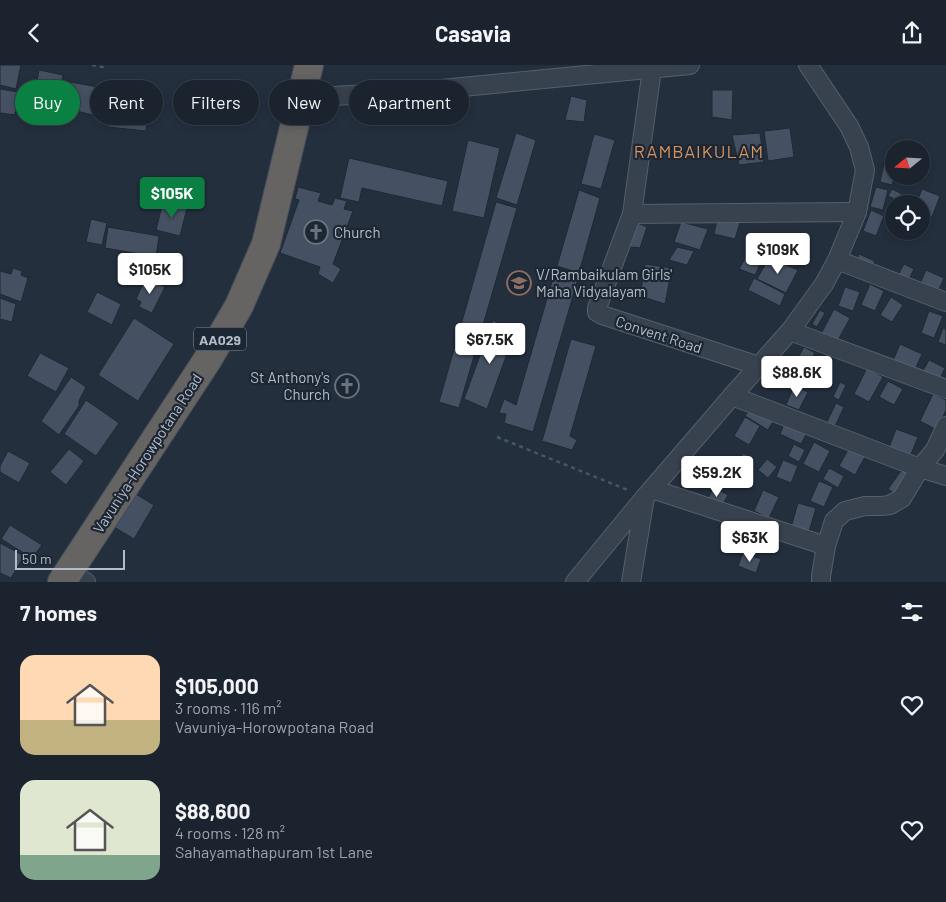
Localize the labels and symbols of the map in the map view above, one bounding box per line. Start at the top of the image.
district label: RAMBAIKULAM [634,140,764,162]
north arrow [885,140,930,185]
pin: $105K [137,177,207,219]
church icon: Church [303,219,329,245]
place label: Church [334,223,381,241]
pin: $109K [743,233,813,275]
pin: $105K [115,253,185,295]
place label: V/Rambaikulam Girls' Maha Vidyalayam [536,265,672,300]
school or university icon: V/Rambaikulam Girls' Maha Vidyalayam [506,270,532,296]
street label: Convent Road [614,312,704,356]
pin: $67.5K [449,323,531,365]
road number: AA029 [194,327,246,351]
pin: $88.6K [756,355,838,398]
place label: St Anthony's Church [250,368,330,403]
street label: Vavuniya-Horowpotana Road [89,370,205,536]
church icon: St Anthony's Church [334,373,360,399]
pin: $59.2K [676,455,758,498]
pin: $63K [720,521,780,563]
scale bar [15,547,125,570]

